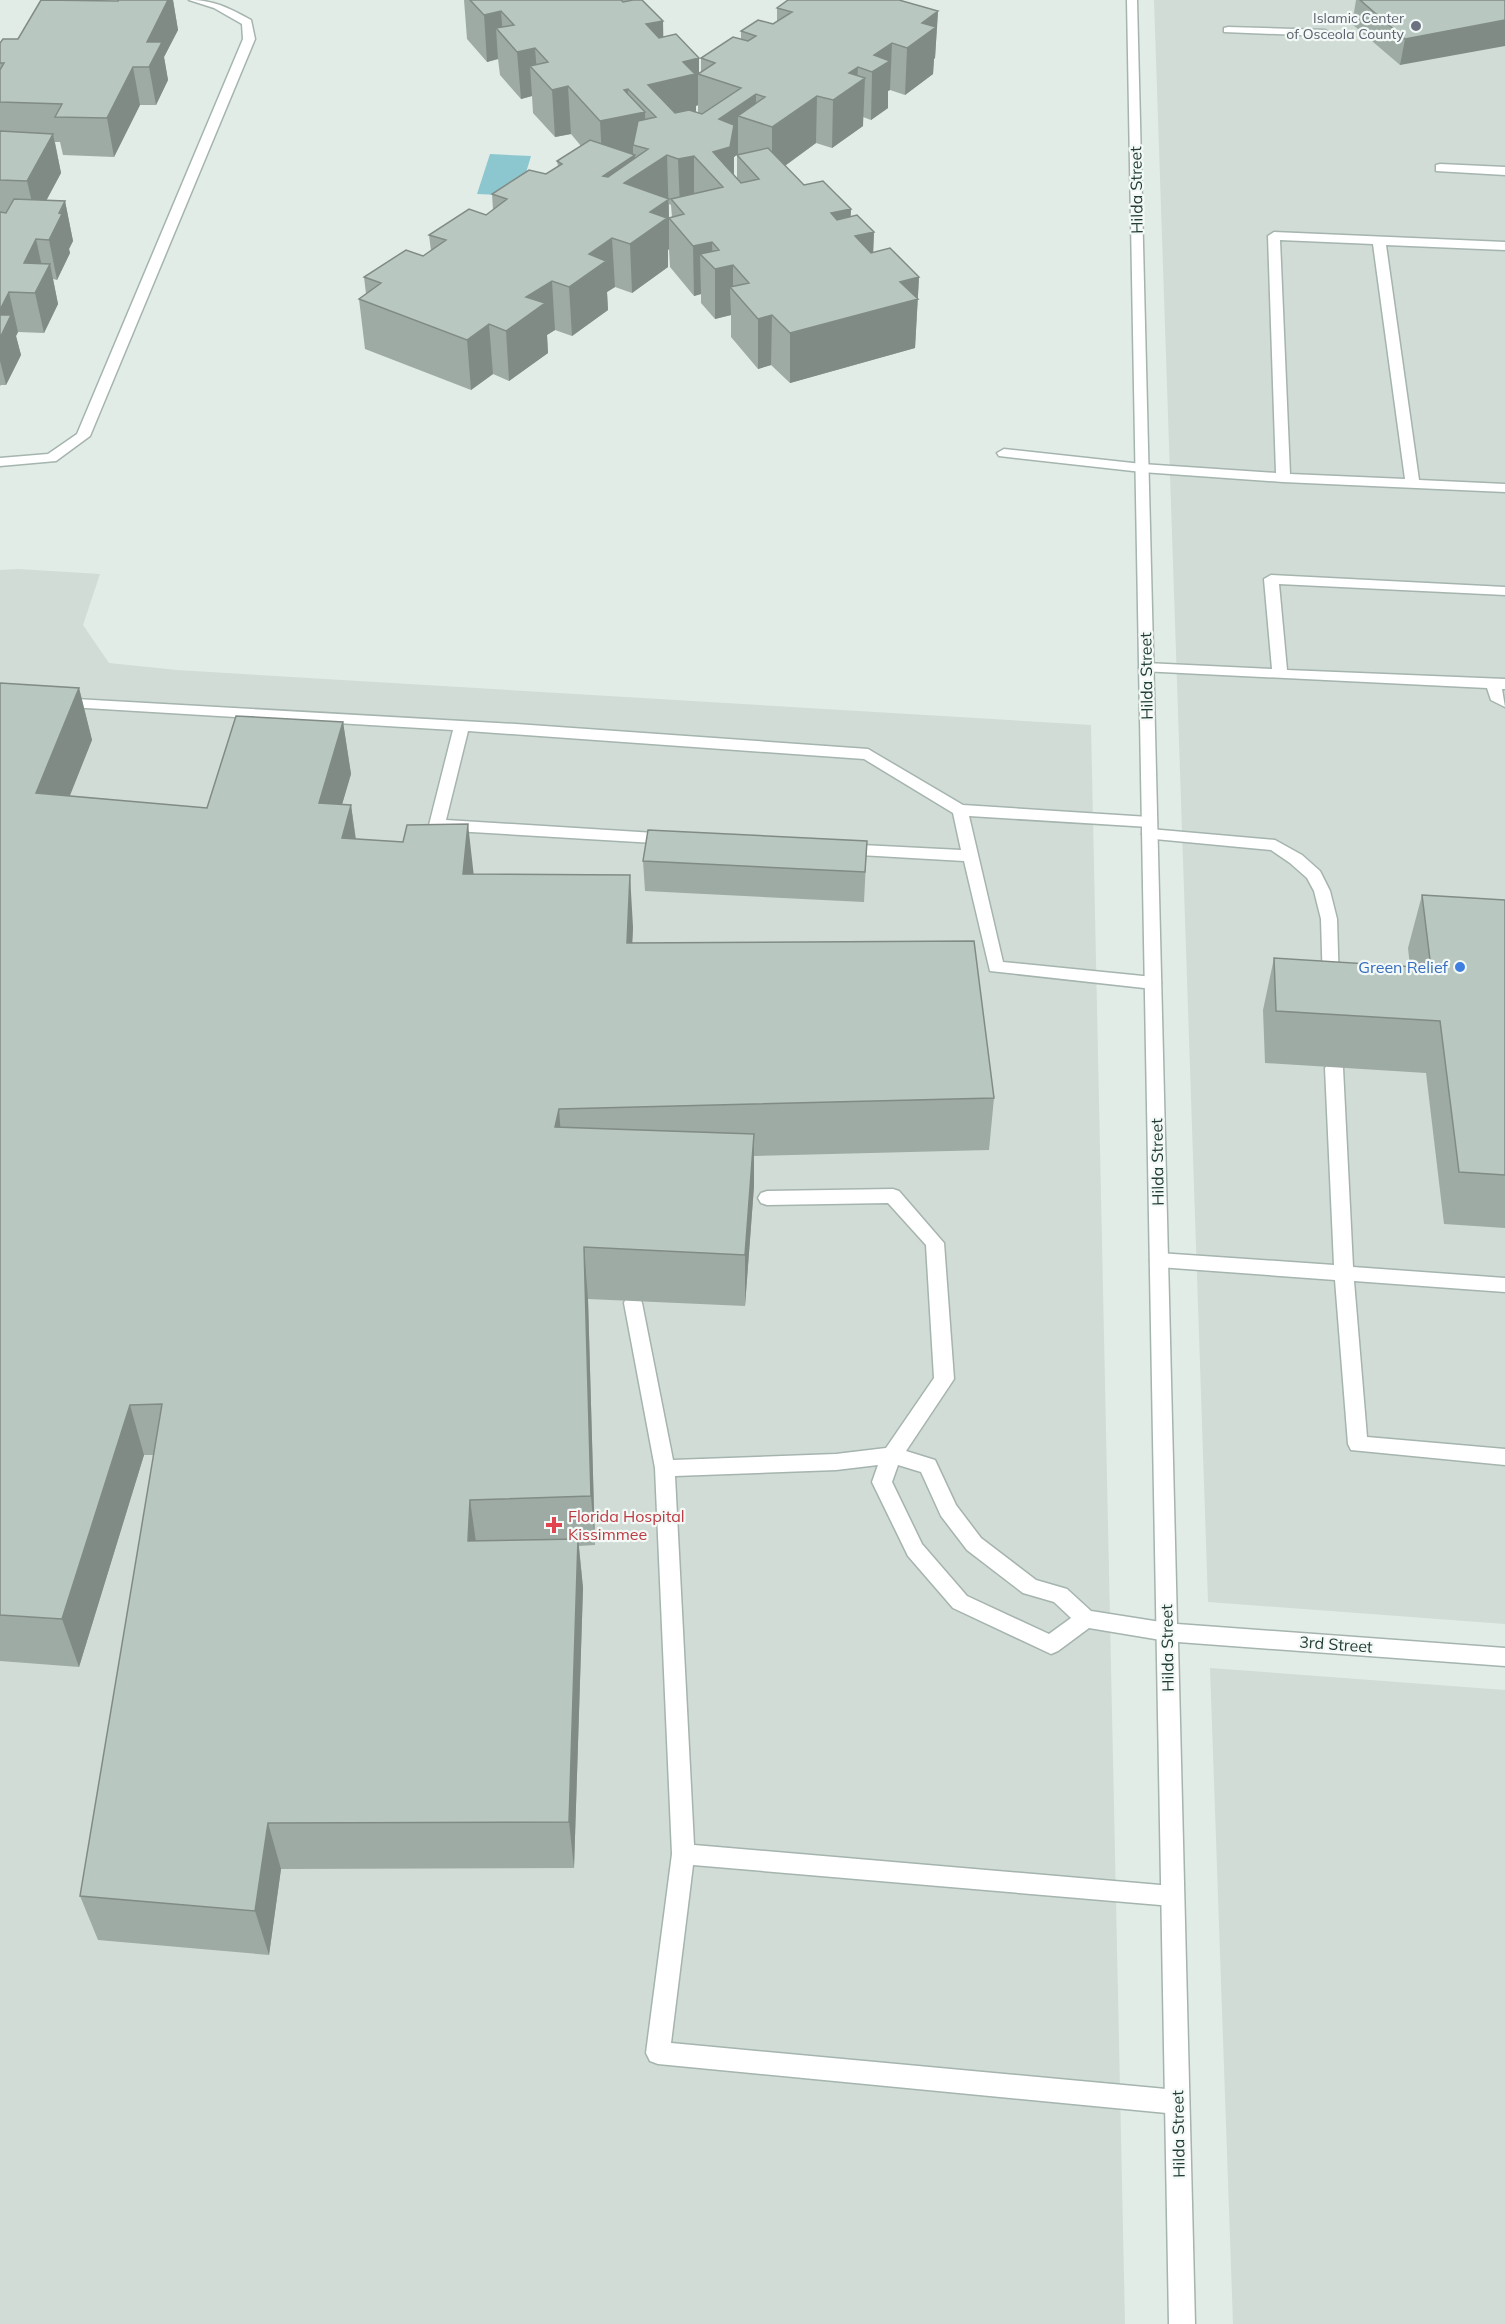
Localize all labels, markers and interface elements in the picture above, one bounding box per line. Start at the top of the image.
place label: Islamic Center of Osceola County [1286,9,1405,43]
marker: Islamic Center of Osceola County [1409,19,1423,33]
street label: Hilda Street [1125,146,1147,234]
street label: Hilda Street [1135,632,1157,720]
place label: Green Relief [1358,957,1449,977]
marker: Green Relief [1453,960,1467,974]
street label: Hilda Street [1146,1118,1168,1206]
place label: Florida Hospital Kissimmee [568,1506,685,1544]
marker: Florida Hospital Kissimmee [545,1516,563,1534]
street label: Hilda Street [1156,1604,1178,1692]
street label: 3rd Street [1299,1631,1374,1657]
street label: Hilda Street [1167,2090,1189,2178]

